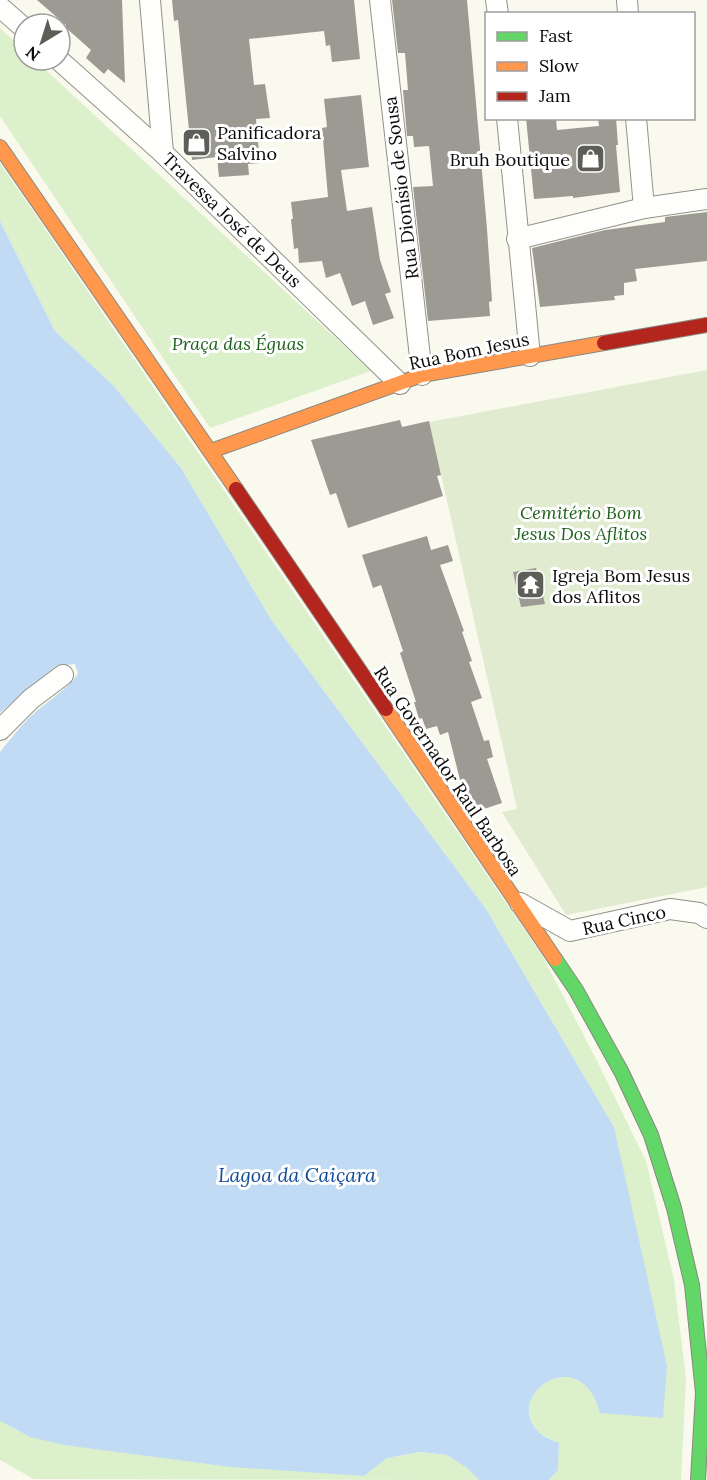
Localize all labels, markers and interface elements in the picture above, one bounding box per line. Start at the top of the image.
north arrow [12,12,72,72]
legend [485,12,695,120]
text: Fast [539,24,573,47]
text: N [22,42,44,66]
text: Slow [539,54,579,77]
text: Jam [538,84,571,107]
street label: Rua Dionísio de Sousa [378,95,424,281]
place label: Panificadora Salvino [217,121,321,165]
shop icon: Panificadora Salvino [180,126,212,158]
shop icon: Bruh Boutique [575,143,607,175]
street label: Travessa José de Deus [158,147,306,293]
place label: Bruh Boutique [450,148,570,171]
street label: Rua Bom Jesus [407,327,531,375]
park label: Praça das Éguas [172,332,304,355]
park label: Cemitério Bom Jesus Dos Aflitos [514,501,647,545]
place label: Igreja Bom Jesus dos Aflitos [552,564,690,608]
temple icon: Igreja Bom Jesus dos Aflitos [515,569,547,601]
street label: Rua Governador Raul Barbosa [369,662,527,880]
street label: Rua Cinco [580,900,668,940]
water label: Lagoa da Caiçara [218,1162,376,1187]

